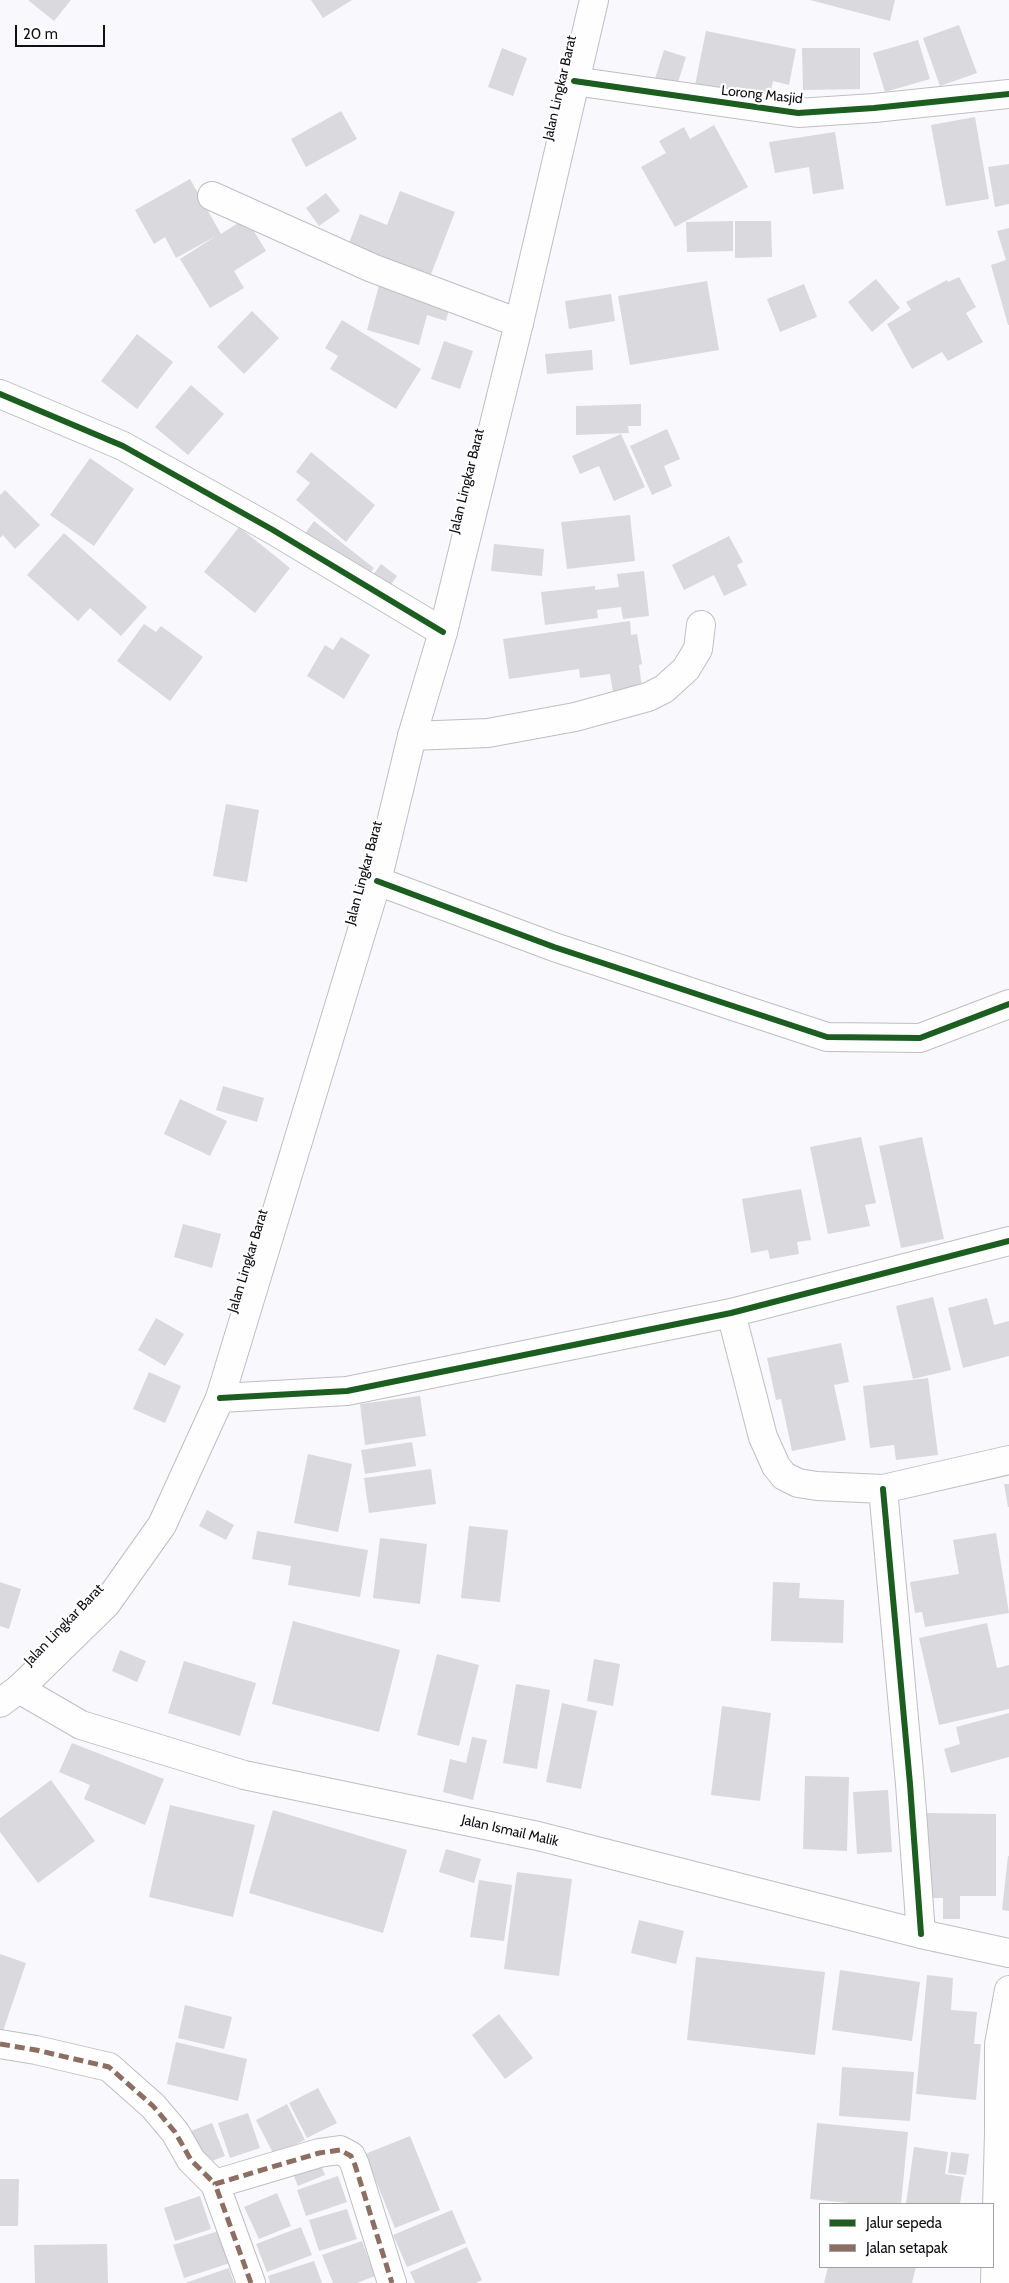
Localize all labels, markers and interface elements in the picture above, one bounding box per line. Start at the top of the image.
scale bar [18,15,108,47]
text: 20 m [23,25,58,43]
street label: Jalan Lingkar Barat [540,34,580,142]
street label: Lorong Masjid [720,82,804,108]
street label: Jalan Lingkar Barat [446,427,488,535]
street label: Jalan Lingkar Barat [342,819,386,927]
street label: Jalan Lingkar Barat [224,1207,272,1315]
street label: Jalan Lingkar Barat [21,1581,107,1669]
street label: Jalan Ismail Malik [460,1812,560,1850]
legend [819,2203,994,2268]
text: Jalur sepeda [866,2214,942,2232]
text: Jalan setapak [866,2239,948,2257]

